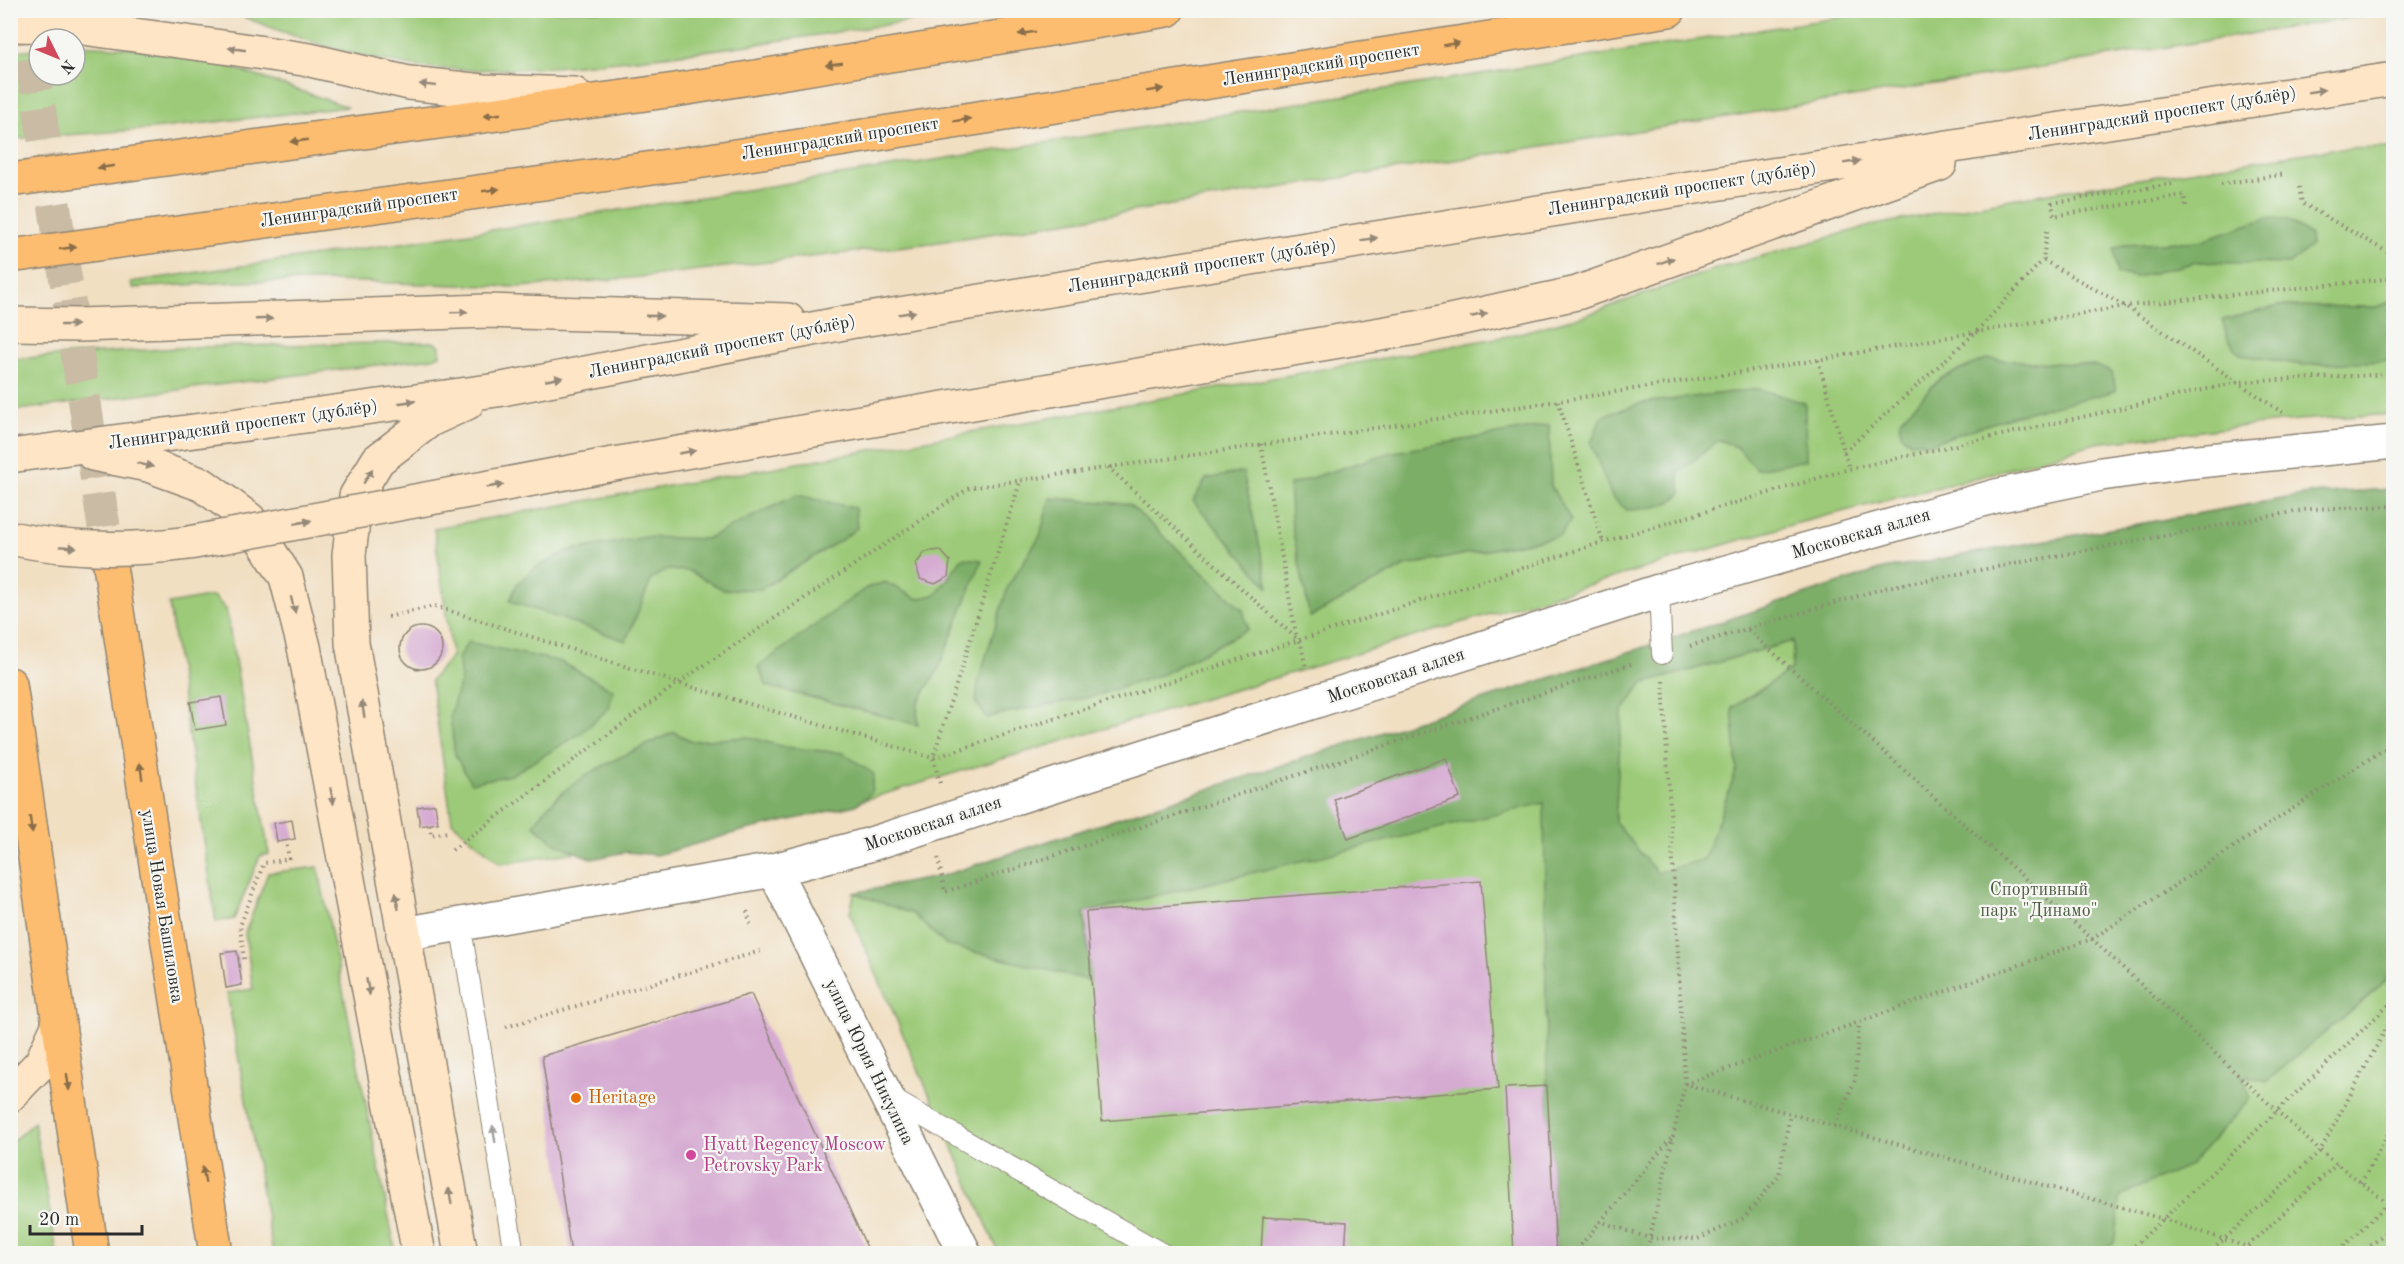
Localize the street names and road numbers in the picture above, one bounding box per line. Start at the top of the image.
street label: Ленинградский проспект [1221,41,1421,89]
street label: Ленинградский проспект (дублёр) [2026,83,2298,144]
street label: Ленинградский проспект [740,115,940,163]
street label: Ленинградский проспект (дублёр) [1546,158,1818,219]
street label: Ленинградский проспект [259,185,459,231]
street label: Ленинградский проспект (дублёр) [1066,235,1338,296]
street label: Ленинградский проспект (дублёр) [587,311,857,382]
street label: Ленинградский проспект (дублёр) [107,396,379,453]
street label: Московская аллея [1790,506,1932,562]
street label: Московская аллея [1325,645,1467,707]
street label: Московская аллея [862,793,1004,855]
street label: улица Новая Башиловка [138,808,186,1004]
street label: улица Юрия Никулина [821,976,917,1148]

